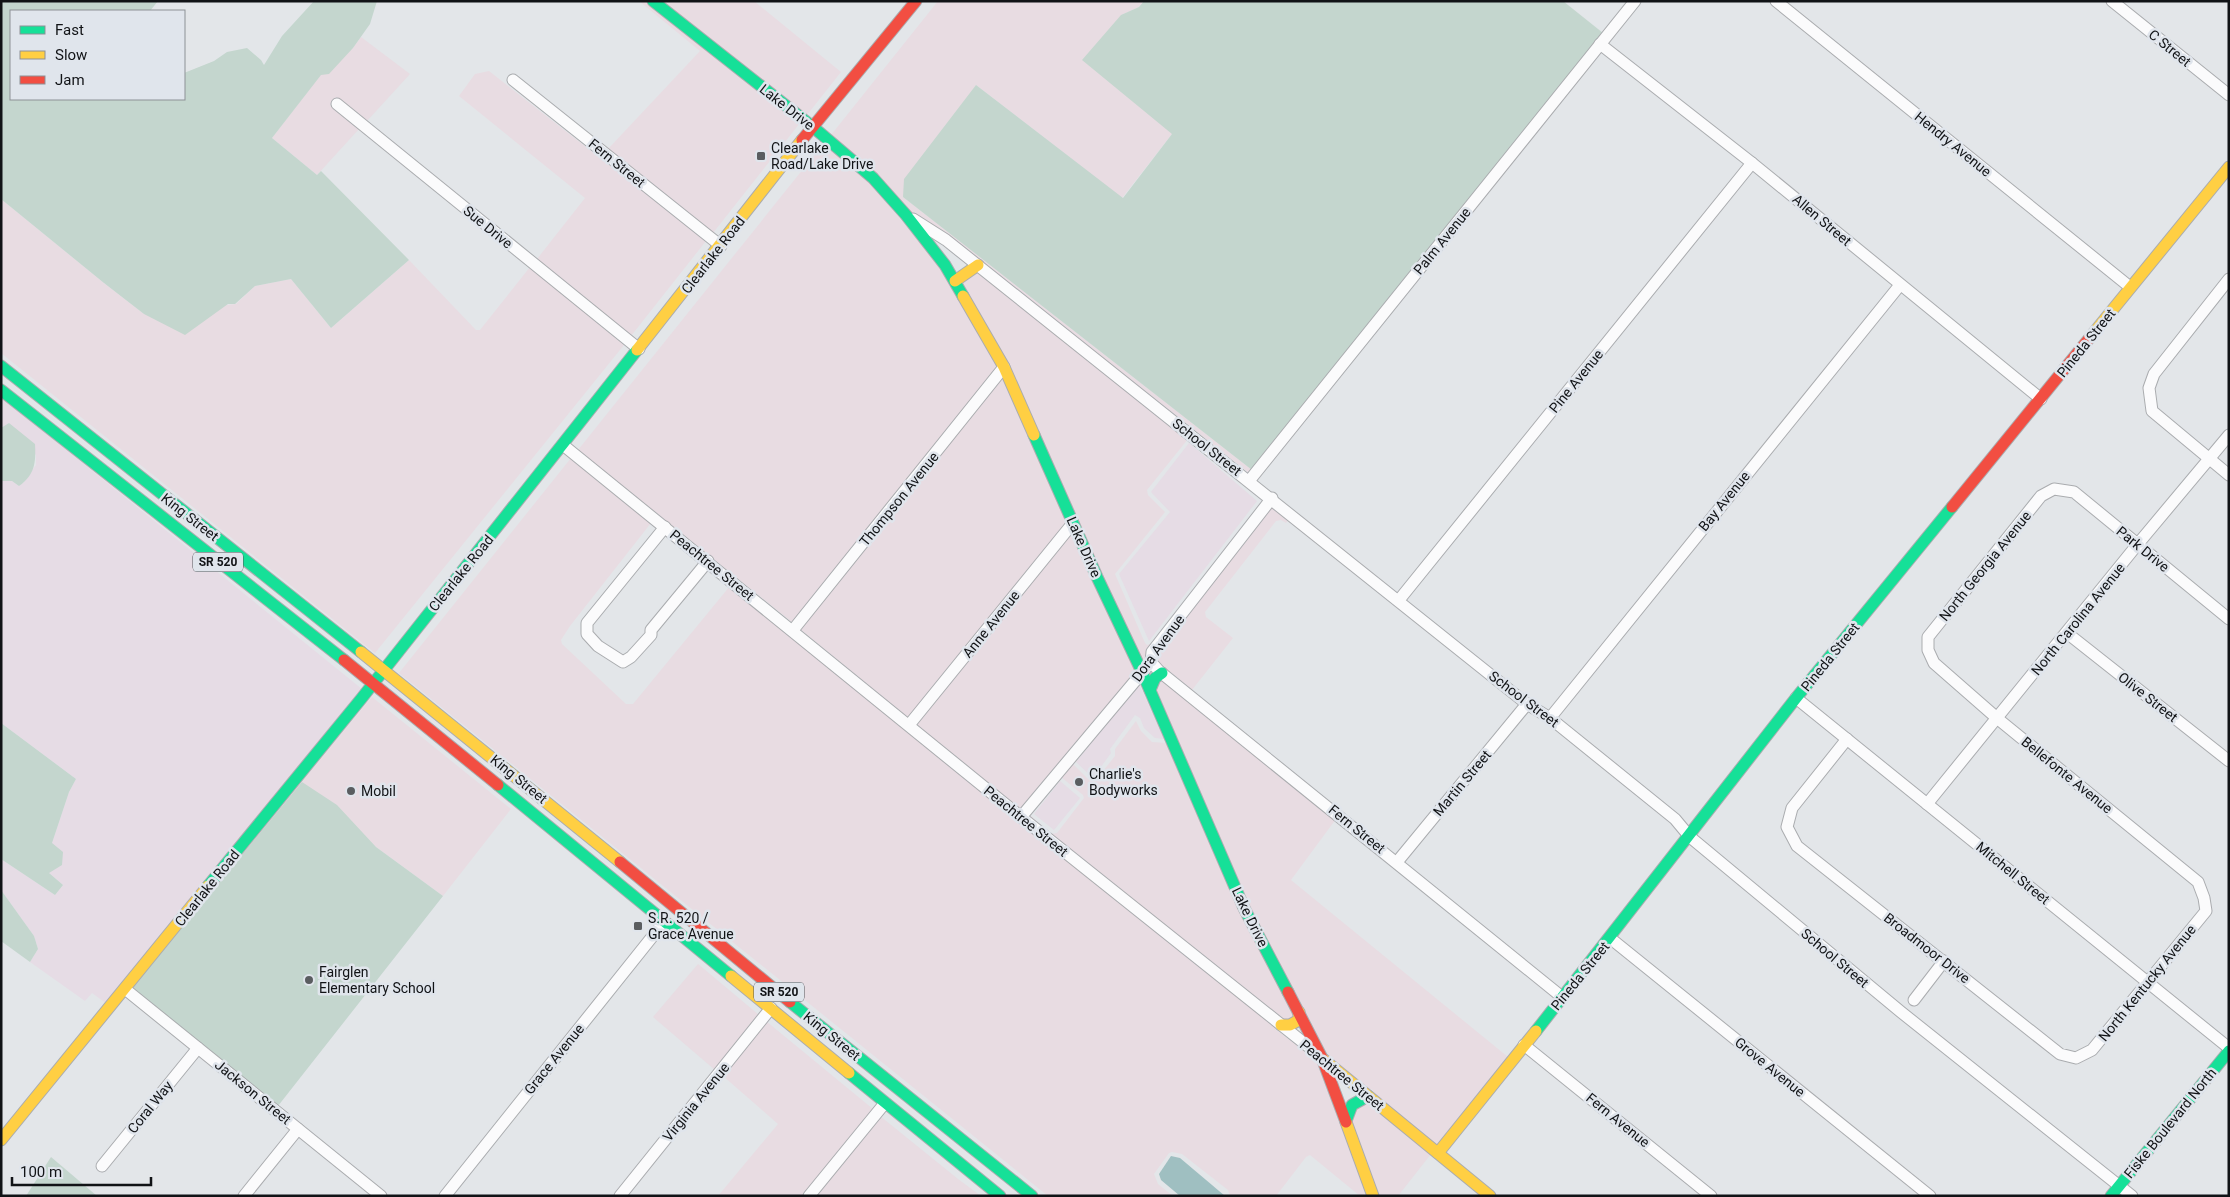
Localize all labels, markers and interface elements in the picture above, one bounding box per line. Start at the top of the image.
legend [10,10,185,100]
text: Fast [55,21,84,39]
street label: C Street [2146,26,2195,70]
text: Slow [55,46,87,64]
text: Jam [55,71,85,89]
street label: Lake Drive [757,81,817,133]
street label: Hendry Avenue [1912,108,1994,180]
street label: Fern Street [586,135,649,191]
place label: Clearlake Road/Lake Drive [771,140,873,172]
marker: Clearlake Road/Lake Drive [755,150,767,162]
street label: Allen Street [1789,191,1855,249]
street label: Sue Drive [460,202,516,252]
street label: Palm Avenue [1410,204,1474,278]
street label: Clearlake Road [678,213,748,297]
street label: Pineda Street [2054,305,2119,380]
street label: Pine Avenue [1546,346,1606,416]
street label: School Street [1169,415,1245,479]
street label: Thompson Avenue [856,449,942,549]
street label: Bay Avenue [1695,468,1753,534]
street label: King Street [158,490,222,545]
street label: North Georgia Avenue [1936,508,2034,624]
street label: Lake Drive [1064,514,1104,580]
street label: Park Drive [2113,523,2173,575]
street label: Peachtree Street [667,526,757,604]
street label: Clearlake Road [425,532,497,614]
road number: SR 520 [193,552,243,572]
street label: North Carolina Avenue [2028,560,2128,678]
street label: Anne Avenue [959,587,1023,661]
street label: Dora Avenue [1128,612,1188,684]
street label: Pineda Street [1798,619,1863,694]
street label: School Street [1486,668,1562,731]
street label: Olive Street [2115,669,2181,725]
street label: Bellefonte Avenue [2018,733,2116,817]
street label: Martin Street [1430,746,1494,819]
street label: King Street [487,751,551,807]
place label: Charlie's Bodyworks [1089,766,1158,798]
marker: Charlie's Bodyworks [1073,776,1085,788]
street label: Peachtree Street [981,782,1071,860]
place label: Mobil [361,783,396,799]
marker: Mobil [345,785,357,797]
street label: Fern Street [1326,801,1389,857]
street label: Mitchell Street [1973,838,2053,908]
street label: Clearlake Road [171,847,243,929]
street label: Lake Drive [1229,885,1271,949]
street label: Broadmoor Drive [1881,909,1973,987]
place label: S.R. 520 / Grace Avenue [648,910,734,942]
marker: S.R. 520 / Grace Avenue [632,920,644,932]
street label: North Kentucky Avenue [2095,922,2199,1044]
street label: School Street [1798,925,1872,991]
street label: Pineda Street [1548,938,1613,1013]
place label: Fairglen Elementary School [319,964,435,996]
marker: Fairglen Elementary School [303,974,315,986]
road number: SR 520 [754,982,804,1002]
street label: King Street [800,1008,864,1064]
street label: Grace Avenue [521,1021,587,1097]
street label: Grove Avenue [1732,1034,1808,1100]
street label: Peachtree Street [1297,1036,1387,1114]
street label: Jackson Street [212,1056,295,1128]
street label: Virginia Avenue [660,1060,732,1144]
street label: Fiske Boulevard North [2121,1065,2219,1181]
street label: Coral Way [124,1077,176,1136]
street label: Fern Avenue [1583,1090,1653,1150]
scale bar [12,1154,151,1186]
text: 100 m [20,1163,62,1181]

